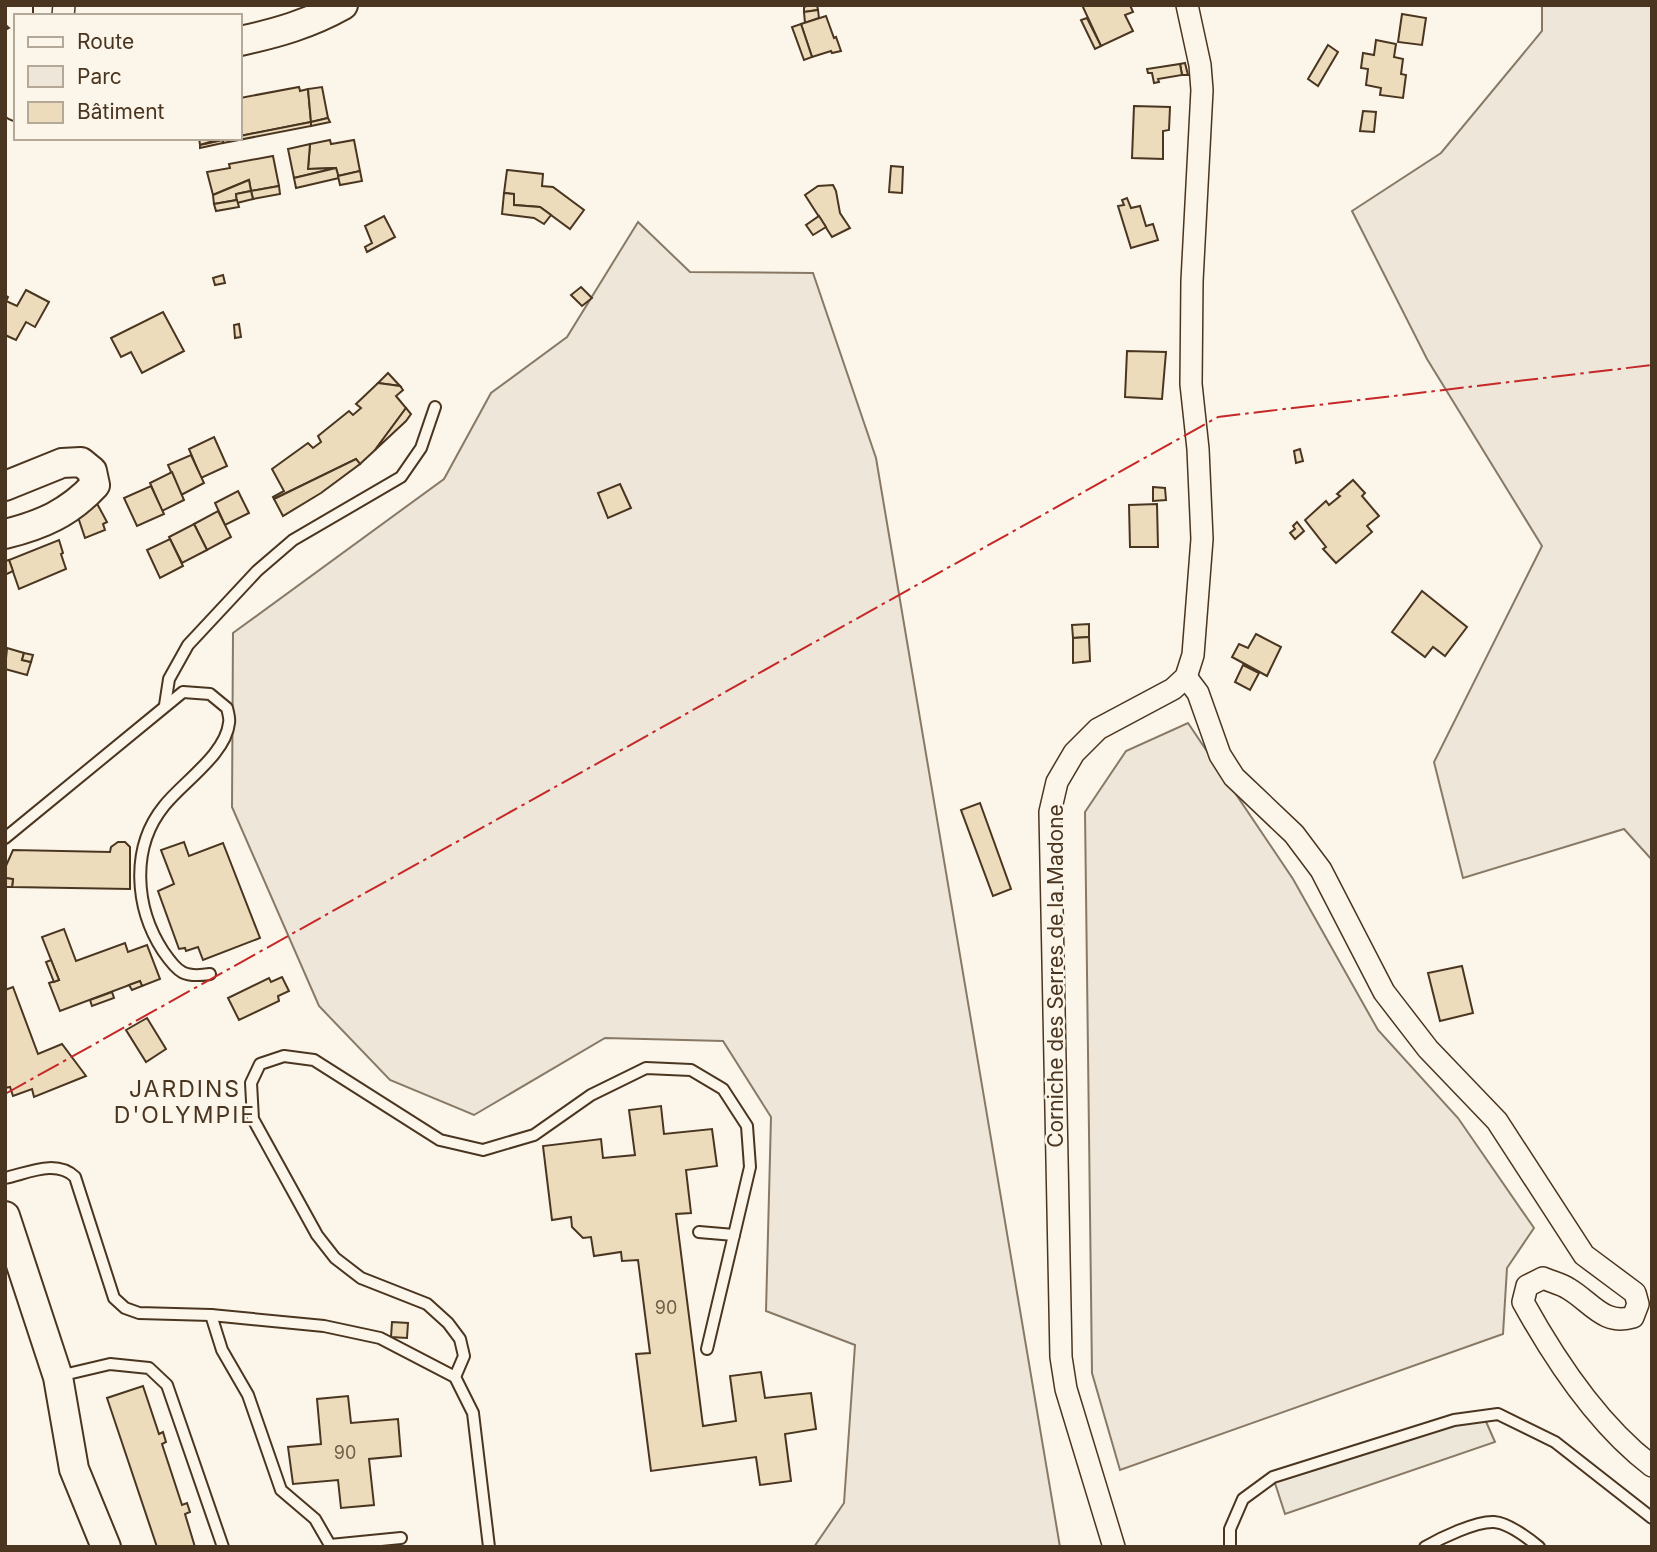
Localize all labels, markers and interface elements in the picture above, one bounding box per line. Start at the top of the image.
legend [14,14,242,140]
text: Route [77,29,134,54]
text: Parc [77,64,122,89]
text: Bâtiment [77,99,165,124]
street label: Corniche des Serres de la Madone [1043,804,1068,1148]
district label: JARDINS D'OLYMPIE [114,1075,256,1129]
house number: 90 [655,1297,677,1318]
house number: 90 [334,1442,356,1463]

